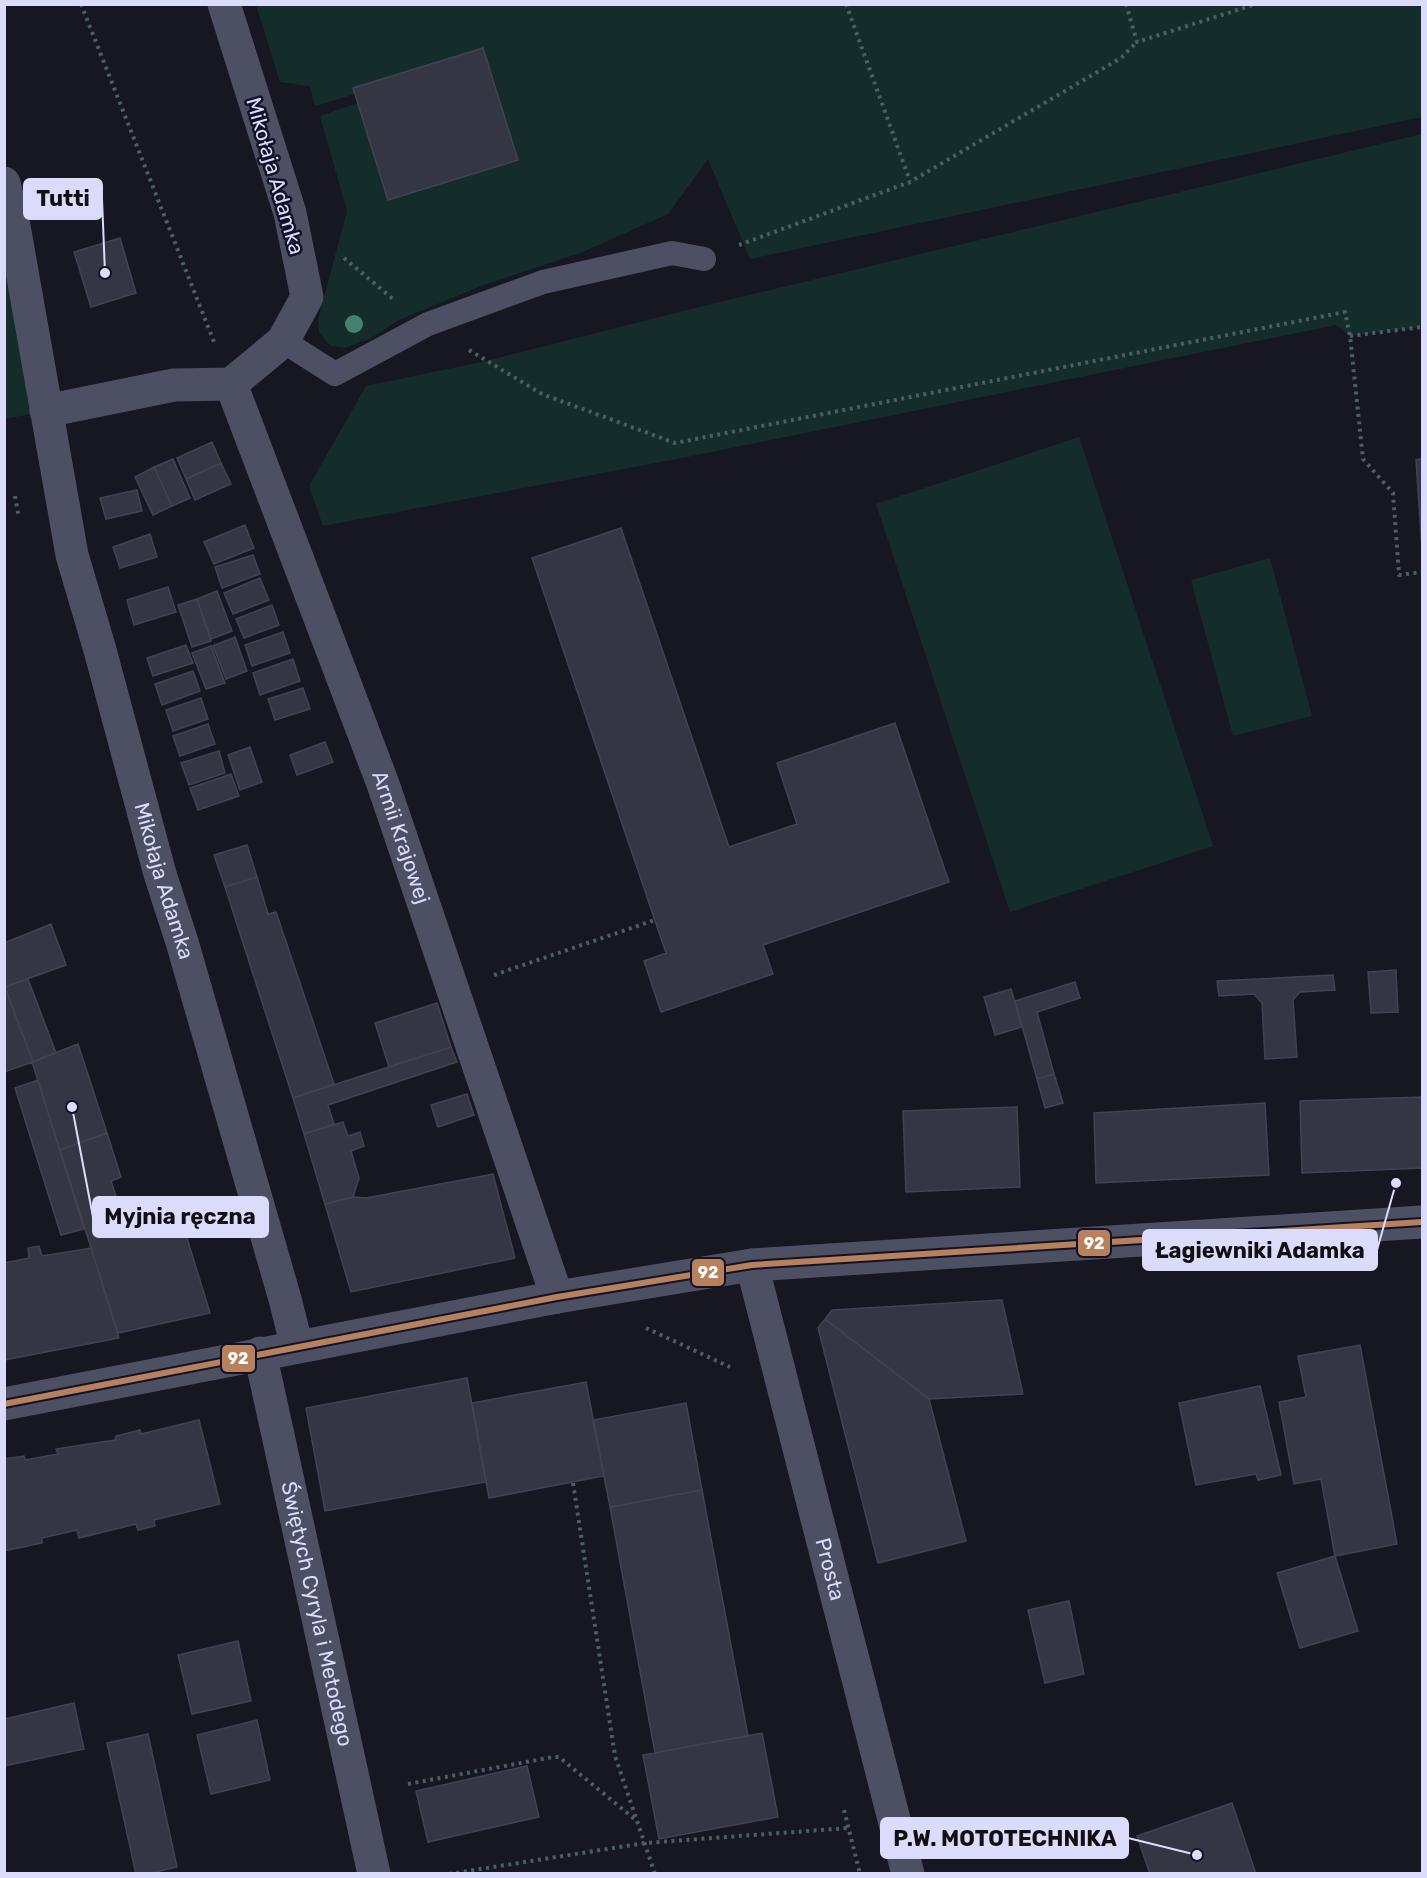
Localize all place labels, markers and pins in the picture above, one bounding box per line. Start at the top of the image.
callout: Tutti [24,179,102,219]
callout: Myjnia ręczna [93,1197,268,1237]
callout: Łagiewniki Adamka [1143,1230,1377,1270]
callout: P.W. MOTOTECHNIKA [881,1818,1128,1858]

